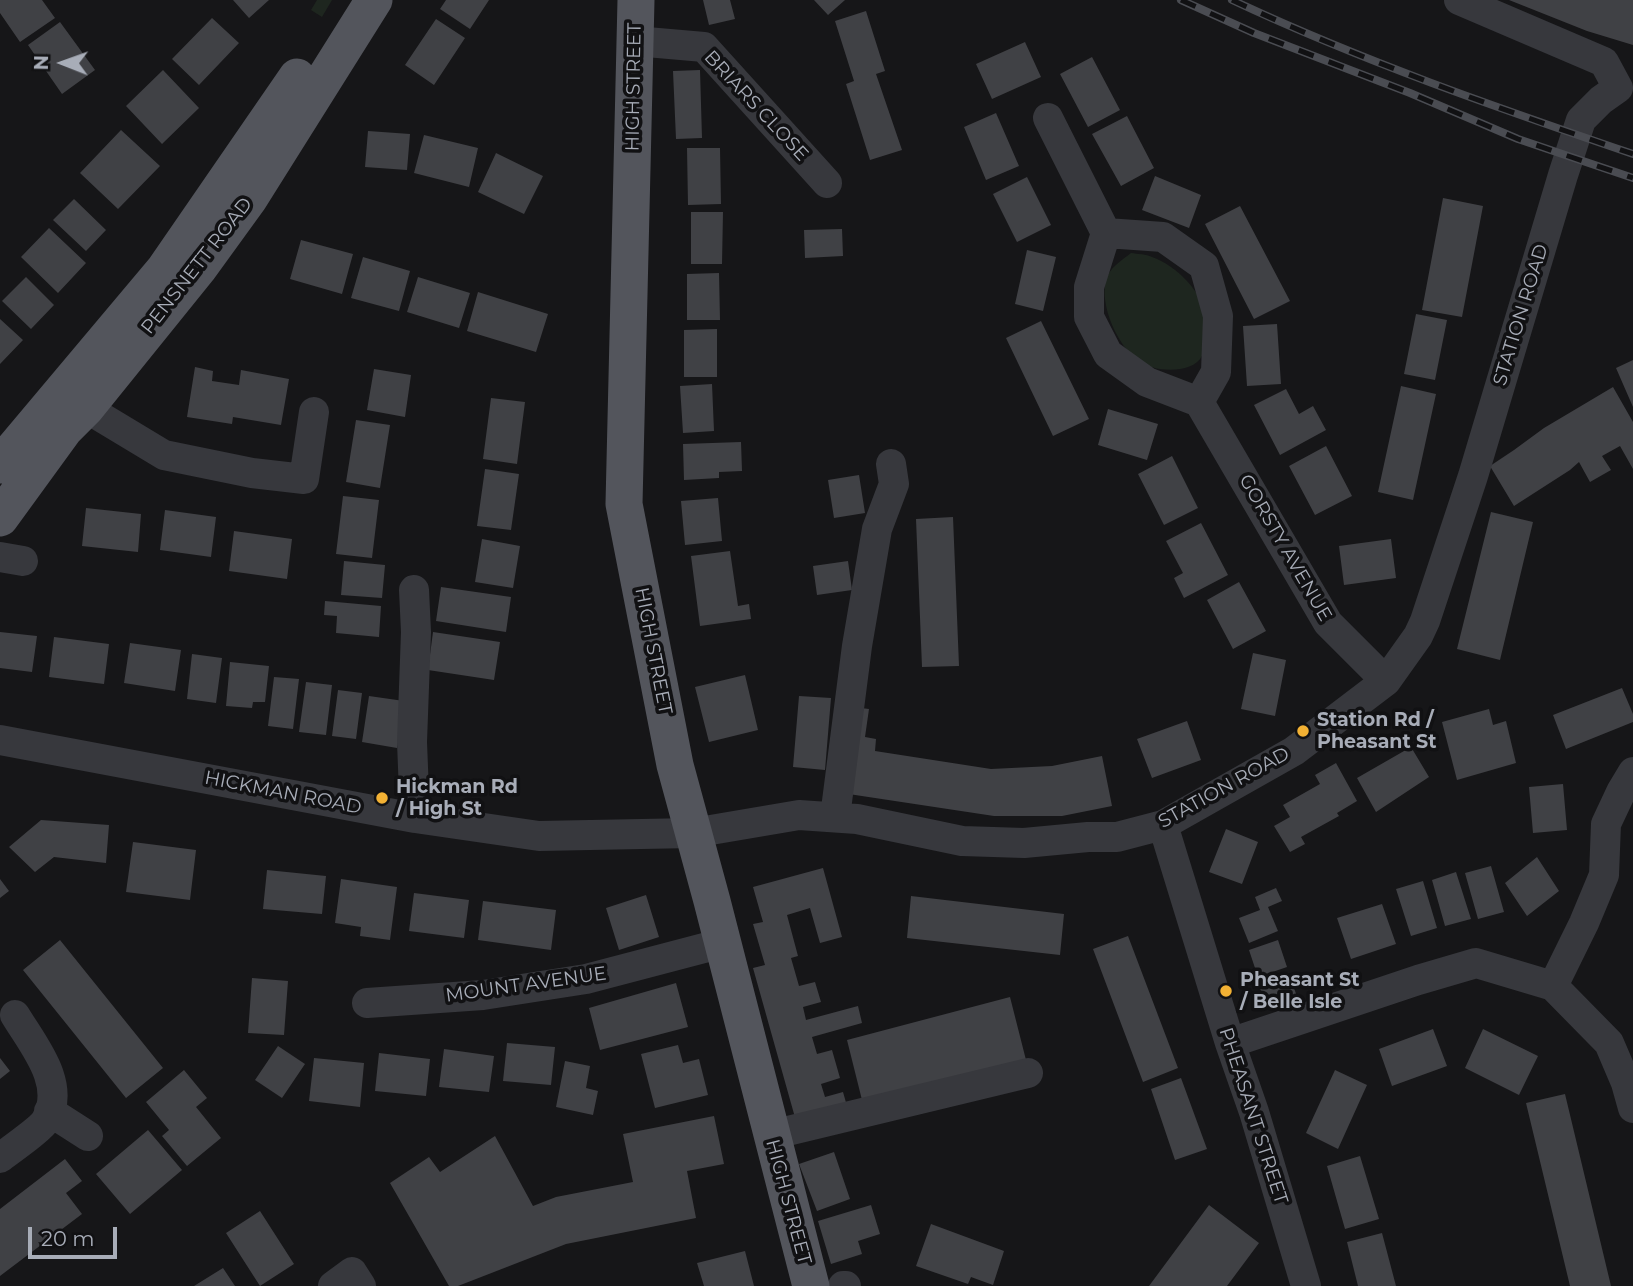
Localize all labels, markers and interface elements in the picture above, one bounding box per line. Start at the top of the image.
street label: HIGH STREET [621,22,647,152]
north arrow [28,28,98,98]
street label: BRIARS CLOSE [699,46,813,166]
text: N [30,55,53,71]
street label: PENSNETT ROAD [137,193,257,339]
street label: STATION ROAD [1489,242,1553,388]
street label: GORSTY AVENUE [1234,471,1336,625]
street label: HIGH STREET [630,586,676,716]
place label: Station Rd / Pheasant St [1317,709,1437,753]
marker: Station Rd / Pheasant St [1295,723,1311,739]
street label: STATION ROAD [1154,743,1294,833]
street label: HICKMAN ROAD [203,767,363,819]
place label: Hickman Rd / High St [396,776,518,820]
marker: Hickman Rd / High St [374,790,390,806]
street label: MOUNT AVENUE [444,962,608,1008]
place label: Pheasant St / Belle Isle [1240,969,1360,1013]
marker: Pheasant St / Belle Isle [1218,983,1234,999]
street label: PHEASANT STREET [1214,1025,1292,1207]
street label: HIGH STREET [760,1137,816,1267]
scale bar [32,1212,121,1256]
text: 20 m [41,1226,95,1251]

